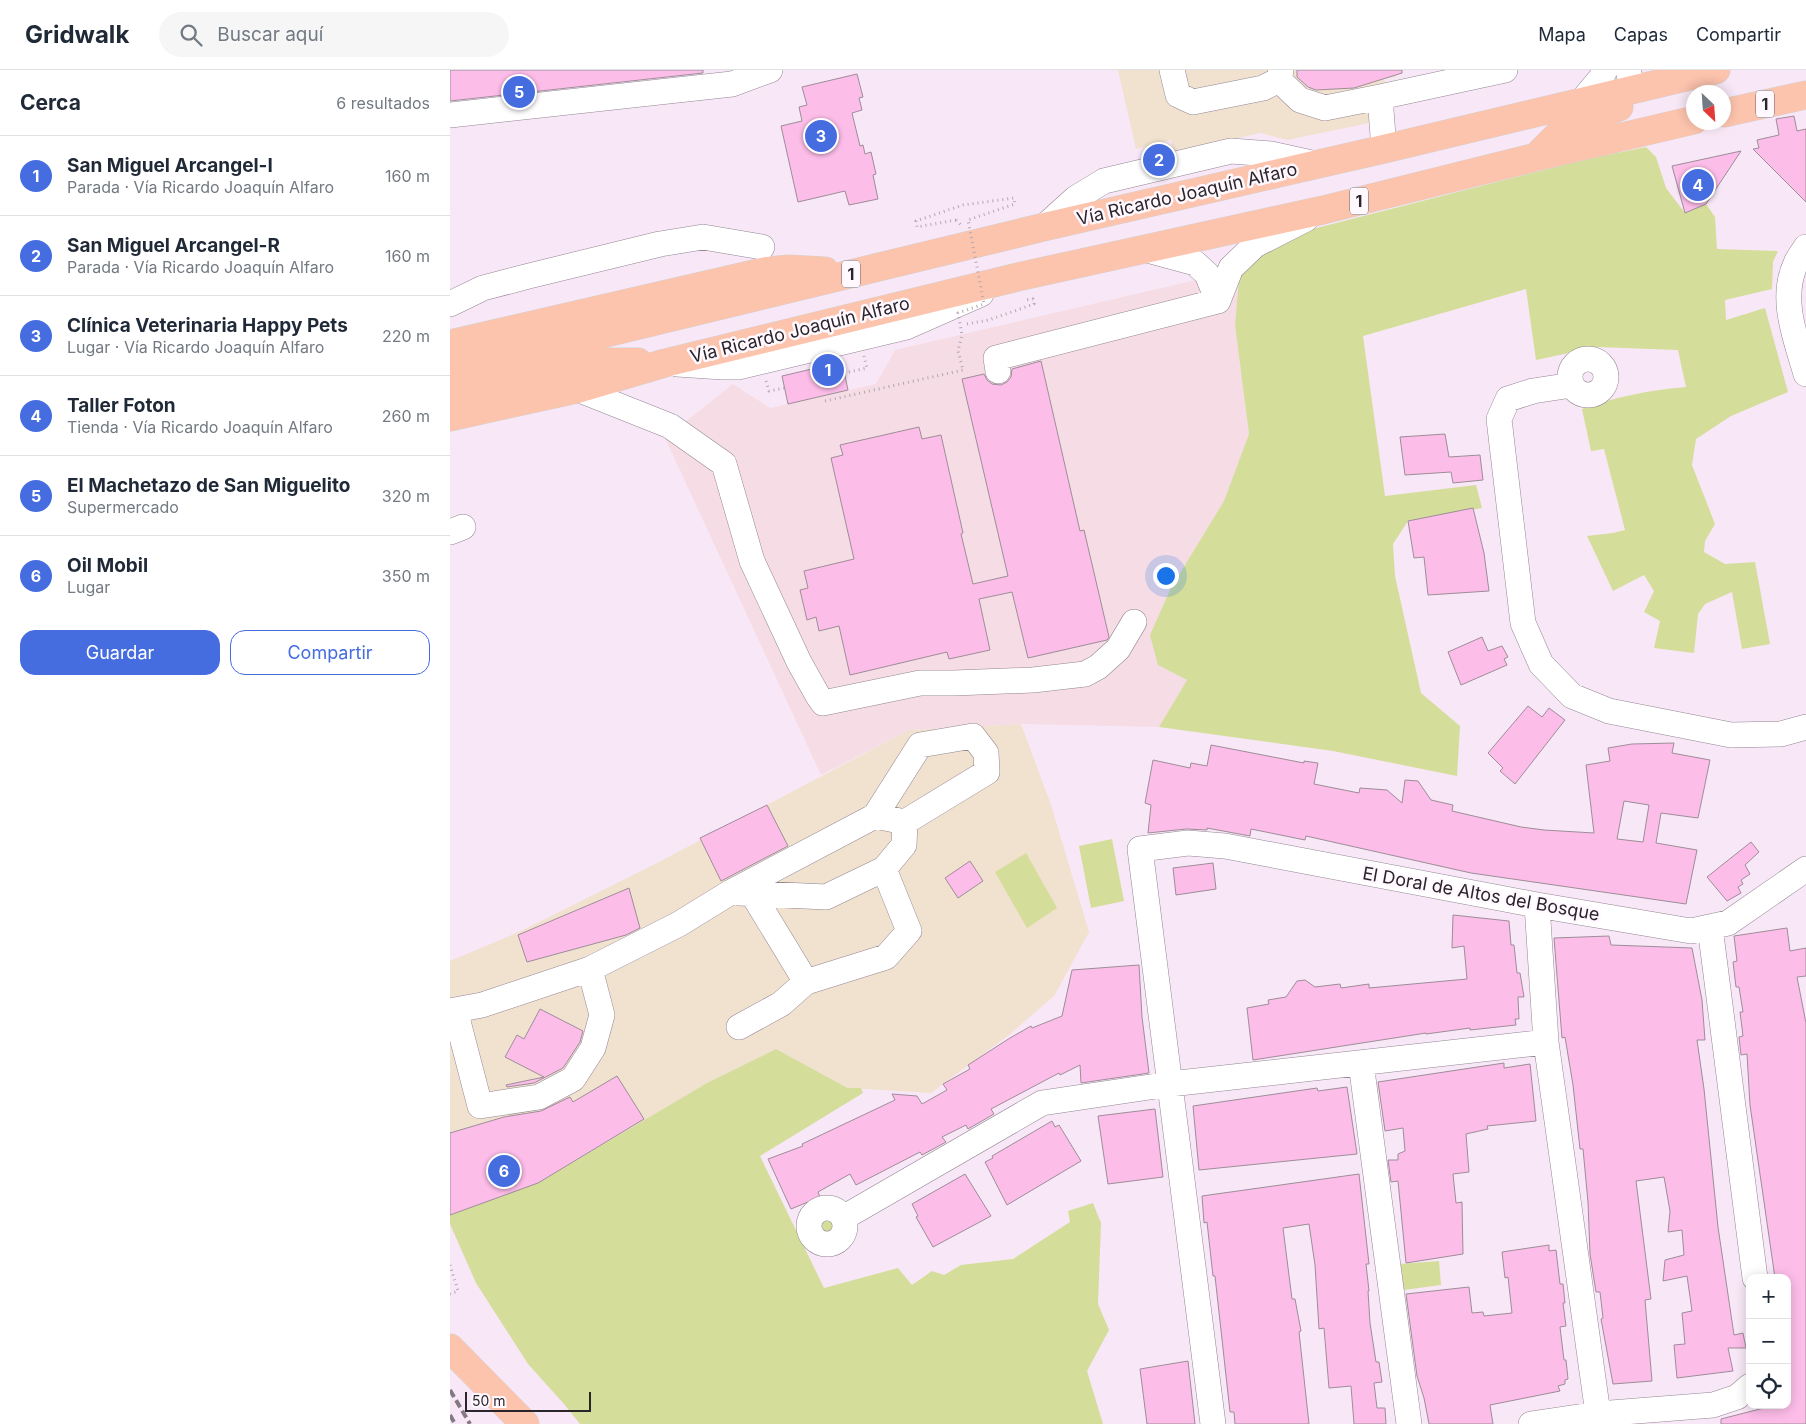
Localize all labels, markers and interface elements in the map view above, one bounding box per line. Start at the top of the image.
search box [159,12,509,57]
text: Gridwalk [25,20,129,49]
icon: search [177,21,205,49]
text: Buscar aquí [217,23,323,46]
text: Mapa [1538,24,1586,45]
text: Capas [1614,24,1668,45]
text: Compartir [1696,24,1781,45]
pin: 5 [503,73,535,111]
north arrow [1686,85,1731,130]
text: Cerca [20,90,81,115]
road number: 1 [1756,90,1774,118]
text: 6 resultados [336,93,430,113]
pin: 3 [805,117,837,155]
pin: 2 [1143,141,1175,179]
text: San Miguel Arcangel-I [67,154,273,177]
street label: Vía Ricardo Joaquín Alfaro [1075,158,1299,229]
text: 1 [33,166,39,186]
text: 160 m [385,166,430,186]
pin: 4 [1682,166,1714,204]
text: Parada · Vía Ricardo Joaquín Alfaro [67,177,334,197]
road number: 1 [1350,188,1368,214]
text: San Miguel Arcangel-R [67,234,280,257]
text: 2 [31,246,41,266]
text: 160 m [385,246,430,266]
text: Parada · Vía Ricardo Joaquín Alfaro [67,257,334,277]
road number: 1 [842,260,860,288]
street label: Vía Ricardo Joaquín Alfaro [688,292,912,367]
text: Clínica Veterinaria Happy Pets [67,314,348,337]
text: 3 [31,326,41,346]
text: 220 m [382,326,430,346]
text: Lugar · Vía Ricardo Joaquín Alfaro [67,337,324,357]
pin: 1 [812,351,844,389]
text: Taller Foton [67,394,176,417]
text: 4 [31,406,41,426]
text: 260 m [382,406,430,426]
text: Tienda · Vía Ricardo Joaquín Alfaro [67,417,333,437]
text: El Machetazo de San Miguelito [67,474,350,497]
text: 5 [31,486,41,506]
text: 320 m [382,486,430,506]
text: Supermercado [67,497,179,517]
text: Oil Mobil [67,554,148,577]
your location [1153,563,1179,589]
text: 6 [31,566,41,586]
text: 350 m [382,566,430,586]
text: Lugar [67,577,110,597]
button: Guardar [20,630,220,675]
button: Compartir [230,630,430,675]
street label: El Doral de Altos del Bosque [1361,862,1601,925]
pin: 6 [488,1152,520,1190]
map controls [1746,1274,1791,1409]
button: + [1746,1274,1791,1319]
button: − [1746,1319,1791,1364]
button: locate [1746,1364,1791,1409]
scale bar [465,1389,591,1412]
text: 50 m [472,1392,506,1409]

